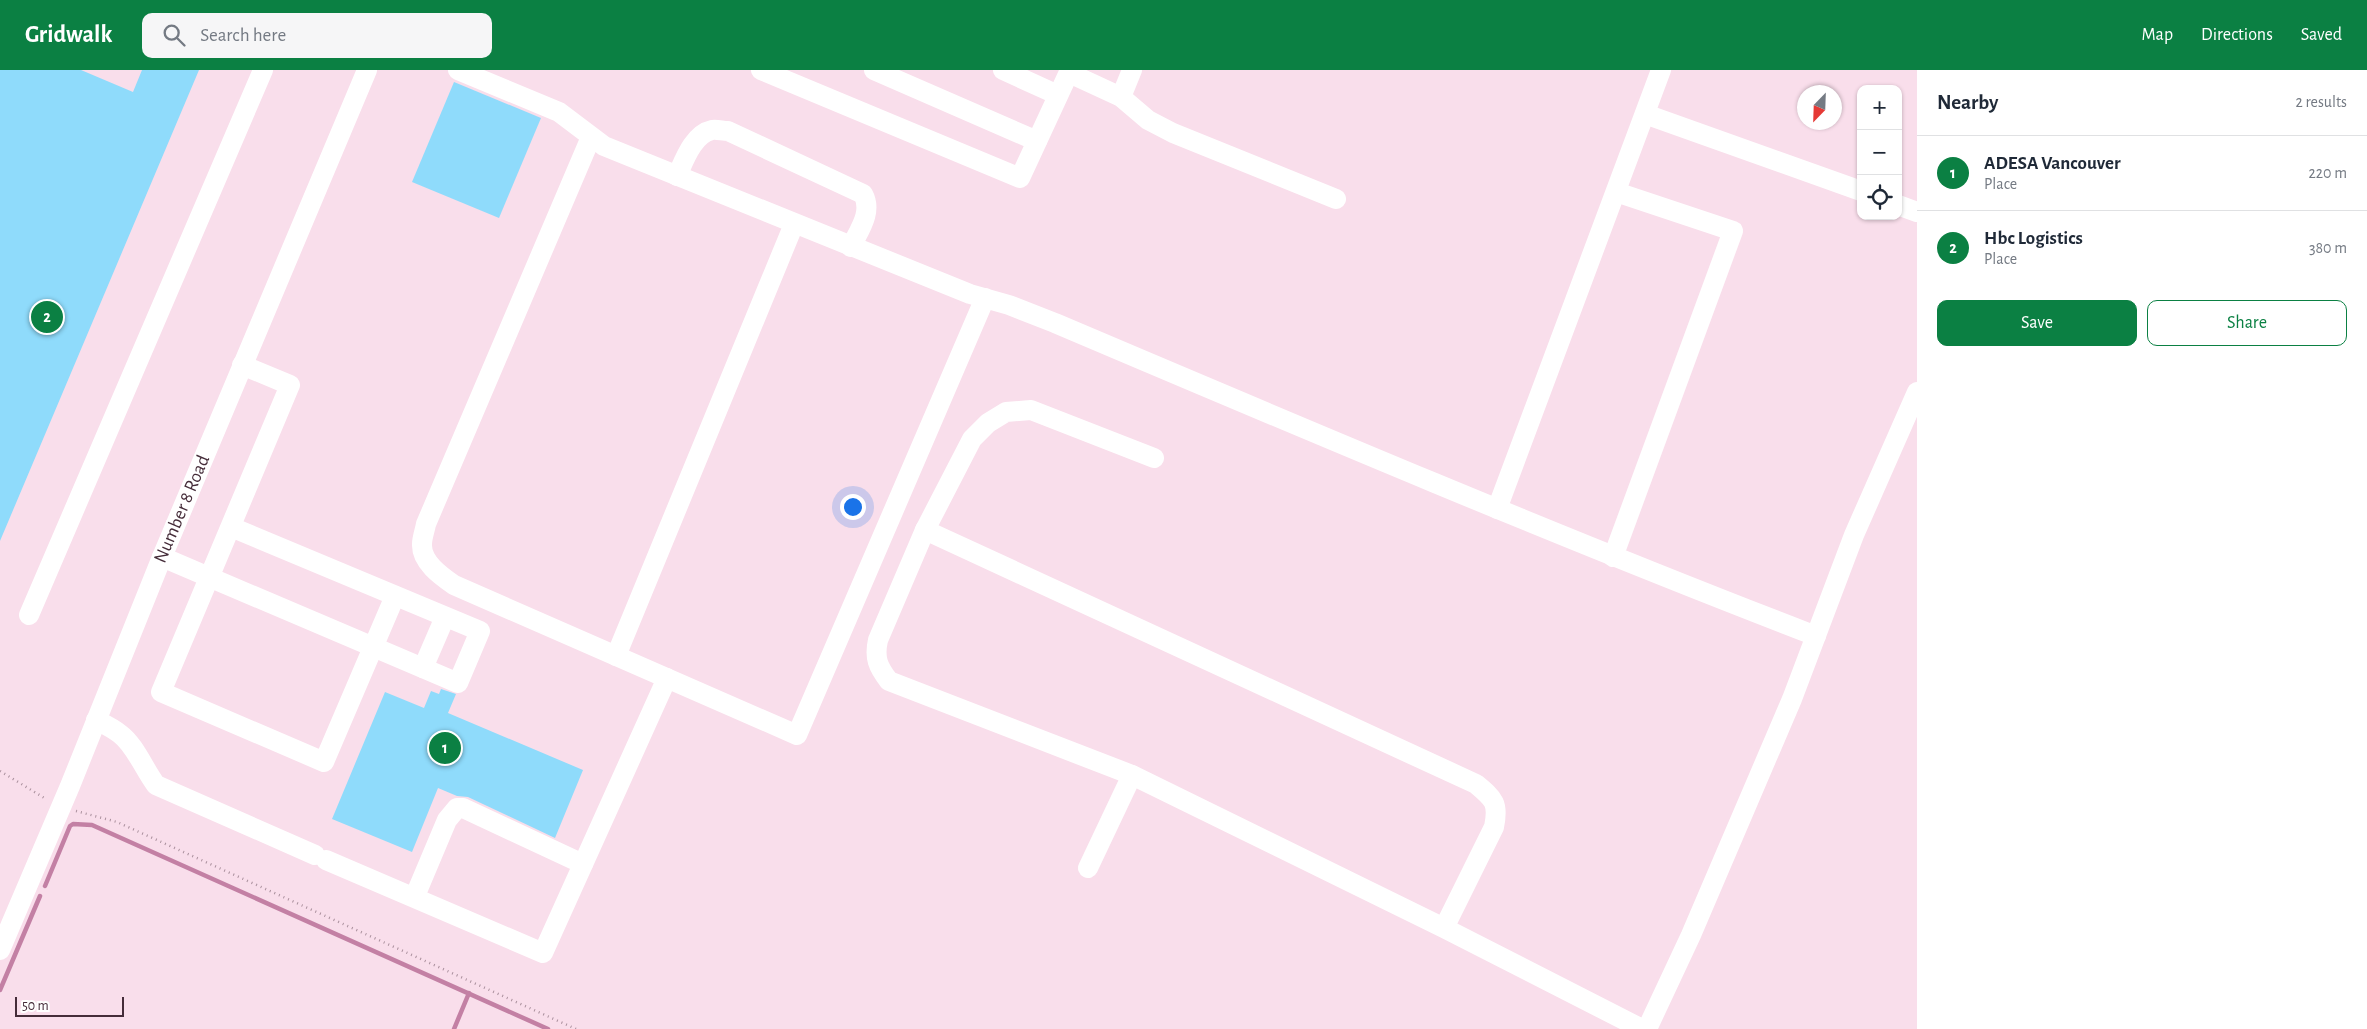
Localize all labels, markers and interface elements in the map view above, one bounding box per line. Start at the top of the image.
search box [142,13,492,58]
icon: search [160,21,188,49]
text: Gridwalk [25,23,112,47]
text: Search here [200,26,286,45]
text: Map [2142,26,2173,44]
text: Directions [2201,26,2273,44]
text: Saved [2301,26,2342,44]
north arrow [1797,85,1842,130]
map controls [1857,85,1902,220]
button: + [1857,85,1902,130]
text: Nearby [1937,92,1998,113]
text: 2 results [2295,94,2347,110]
button: − [1857,130,1902,175]
text: ADESA Vancouver [1984,154,2121,173]
text: 1 [1950,165,1956,181]
text: 220 m [2309,165,2347,181]
button: locate [1857,175,1902,220]
text: Place [1984,176,2017,192]
text: Hbc Logistics [1984,229,2083,248]
text: 2 [1949,240,1957,256]
text: 380 m [2309,240,2347,256]
text: Place [1984,251,2017,267]
pin: 2 [31,298,63,336]
button: Save [1937,300,2137,346]
button: Share [2147,300,2347,346]
street label: Number 8 Road [151,452,213,566]
your location [840,494,866,520]
pin: 1 [429,729,461,767]
scale bar [15,994,124,1017]
text: 50 m [22,999,49,1013]

